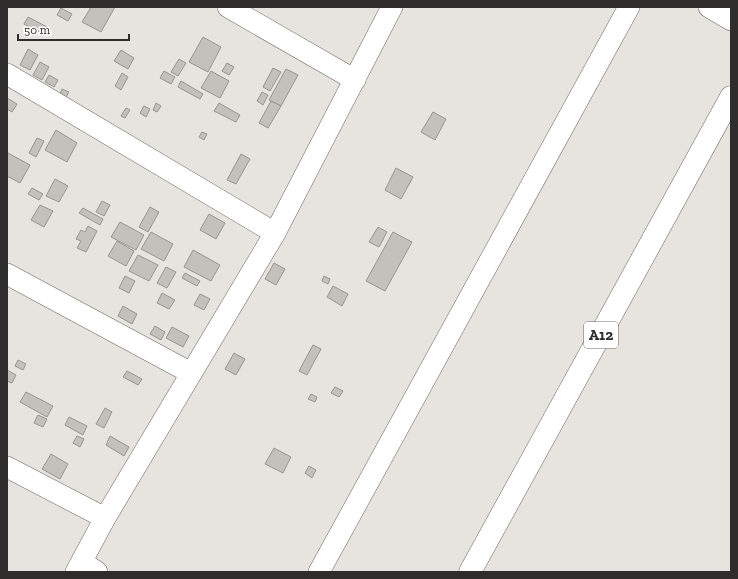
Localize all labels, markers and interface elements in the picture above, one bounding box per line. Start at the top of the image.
scale bar [18,16,129,42]
text: 50 m [24,23,51,37]
road number: A12 [584,322,618,348]

